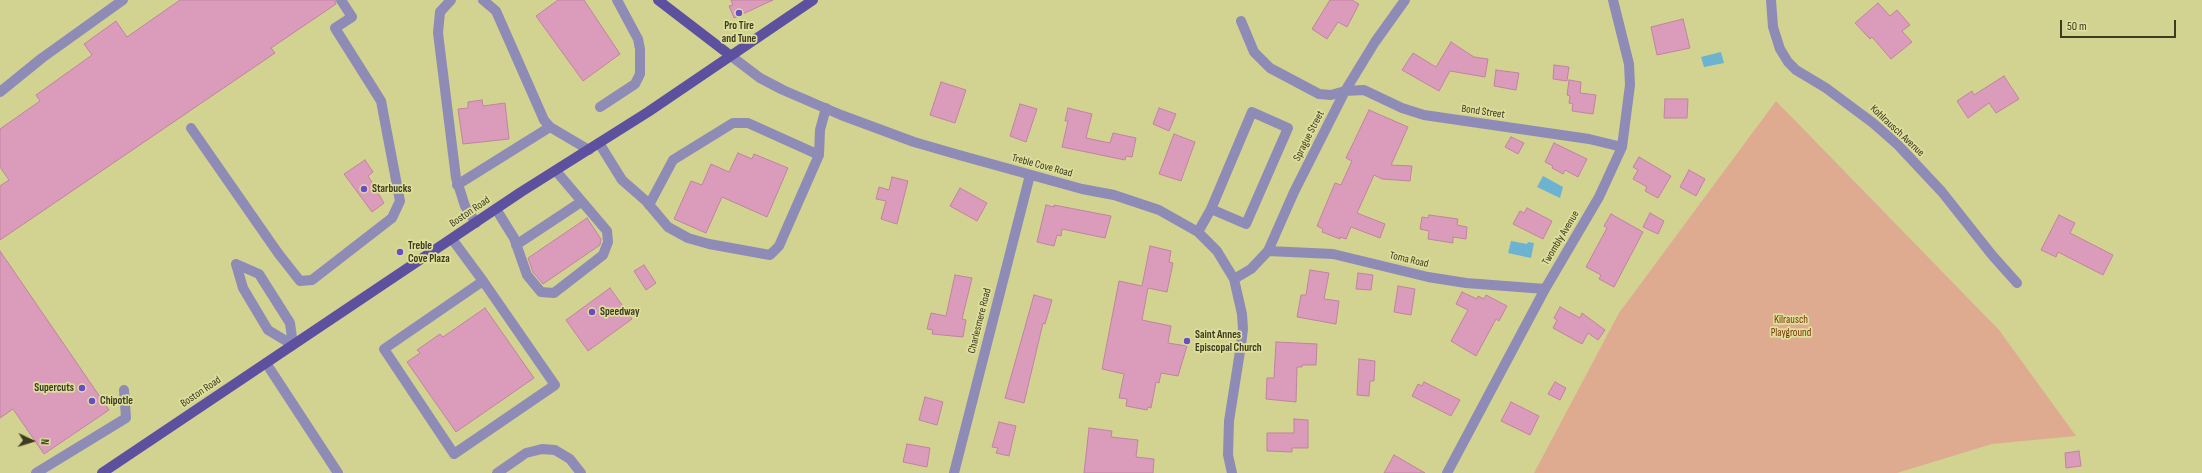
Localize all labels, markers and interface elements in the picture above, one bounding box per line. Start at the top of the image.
marker: Pro Tire and Tune [734,8,744,18]
scale bar [2062,12,2178,38]
place label: Pro Tire and Tune [722,19,756,45]
text: 50 m [2067,19,2087,34]
street label: Bond Street [1460,102,1506,122]
street label: Kohlrausch Avenue [1867,102,1927,160]
street label: Sprague Street [1291,109,1327,163]
street label: Treble Cove Road [1010,152,1074,180]
place label: Starbucks [372,182,411,196]
marker: Starbucks [359,184,369,194]
street label: Boston Road [447,194,493,230]
street label: Twombly Avenue [1540,208,1582,268]
place label: Treble Cove Plaza [408,239,450,265]
marker: Treble Cove Plaza [395,247,405,257]
street label: Toma Road [1388,249,1430,271]
street label: Charlesmere Road [966,287,994,355]
place label: Speedway [600,305,639,319]
marker: Speedway [587,307,597,317]
park label: Kilrausch Playground [1771,313,1811,339]
place label: Saint Annes Episcopal Church [1195,328,1262,354]
marker: Saint Annes Episcopal Church [1182,336,1192,346]
street label: Boston Road [178,374,224,410]
place label: Supercuts [34,381,74,395]
marker: Supercuts [77,383,87,393]
place label: Chipotle [100,394,133,408]
marker: Chipotle [87,396,97,406]
north arrow [12,421,52,461]
text: N [38,438,51,445]

